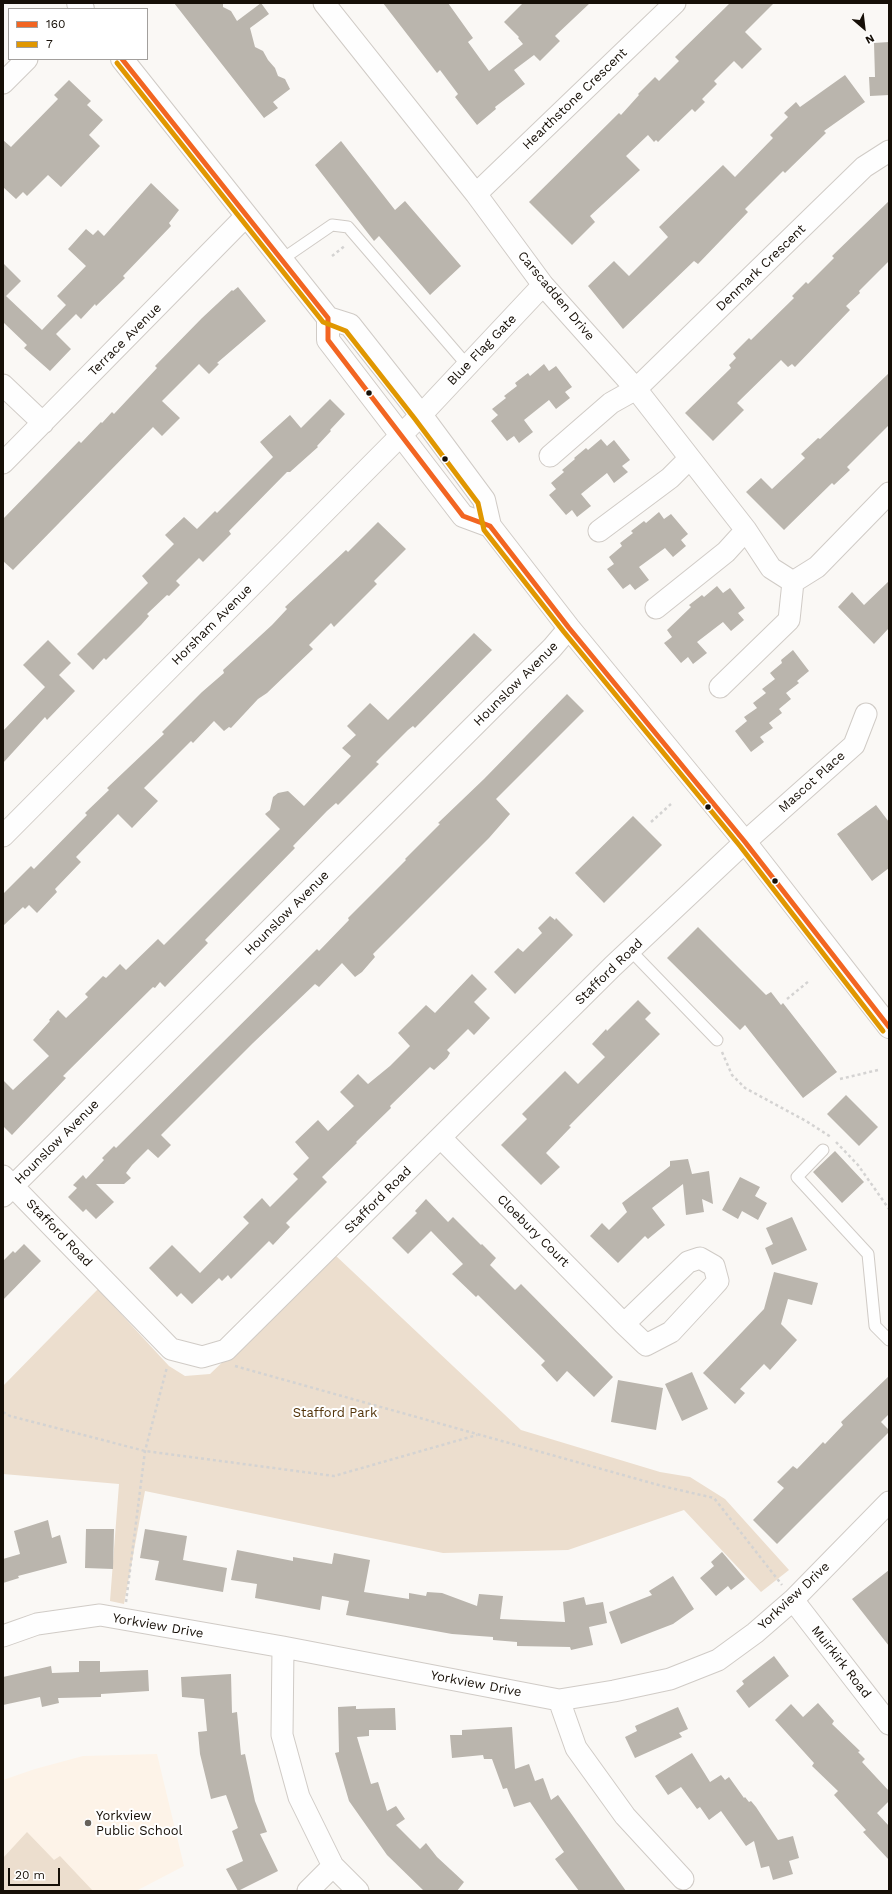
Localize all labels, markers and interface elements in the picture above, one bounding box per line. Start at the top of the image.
legend [8,8,148,60]
north arrow [844,8,884,48]
text: 160 [46,17,65,31]
text: N [863,31,877,47]
text: 7 [46,37,53,51]
street label: Hearthstone Crescent [519,45,631,153]
street label: Denmark Crescent [713,221,809,315]
street label: Carscadden Drive [514,248,598,344]
street label: Terrace Avenue [85,300,165,380]
street label: Blue Flag Gate [444,311,520,389]
unlabelled marker [364,388,374,398]
unlabelled marker [440,454,450,464]
street label: Horsham Avenue [169,582,255,668]
street label: Hounslow Avenue [471,639,561,729]
street label: Mascot Place [776,748,848,816]
unlabelled marker [703,802,713,812]
street label: Hounslow Avenue [242,868,332,958]
unlabelled marker [770,876,780,886]
street label: Stafford Road [572,936,646,1008]
street label: Hounslow Avenue [12,1097,102,1187]
street label: Stafford Road [341,1163,415,1237]
street label: Cloebury Court [494,1192,572,1270]
street label: Stafford Road [23,1196,95,1270]
park label: Stafford Park [293,1405,377,1421]
street label: Yorkview Drive [755,1559,833,1633]
street label: Yorkview Drive [111,1610,205,1642]
street label: Muirkirk Road [808,1623,874,1701]
street label: Yorkview Drive [429,1668,523,1700]
place label: Yorkview Public School [96,1808,182,1839]
marker: Yorkview Public School [83,1818,93,1828]
scale bar [10,1860,62,1886]
text: 20 m [15,1868,45,1882]

